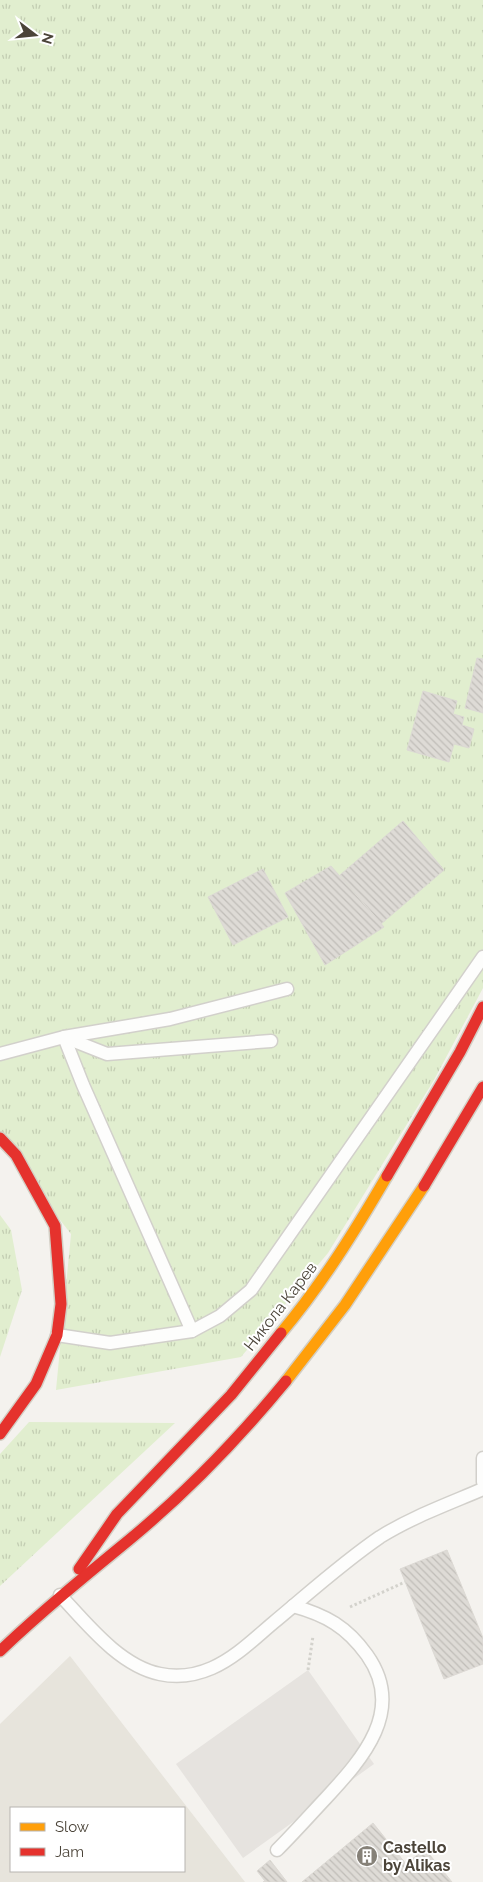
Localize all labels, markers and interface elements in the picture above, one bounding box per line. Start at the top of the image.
north arrow [10,10,60,60]
text: N [38,31,57,46]
street label: Никола Карев [240,1258,321,1354]
legend [10,1807,185,1872]
text: Slow [55,1818,89,1836]
place label: Castello by Alikas [383,1838,450,1875]
text: Jam [55,1843,84,1861]
building icon: Castello by Alikas [355,1844,379,1868]

